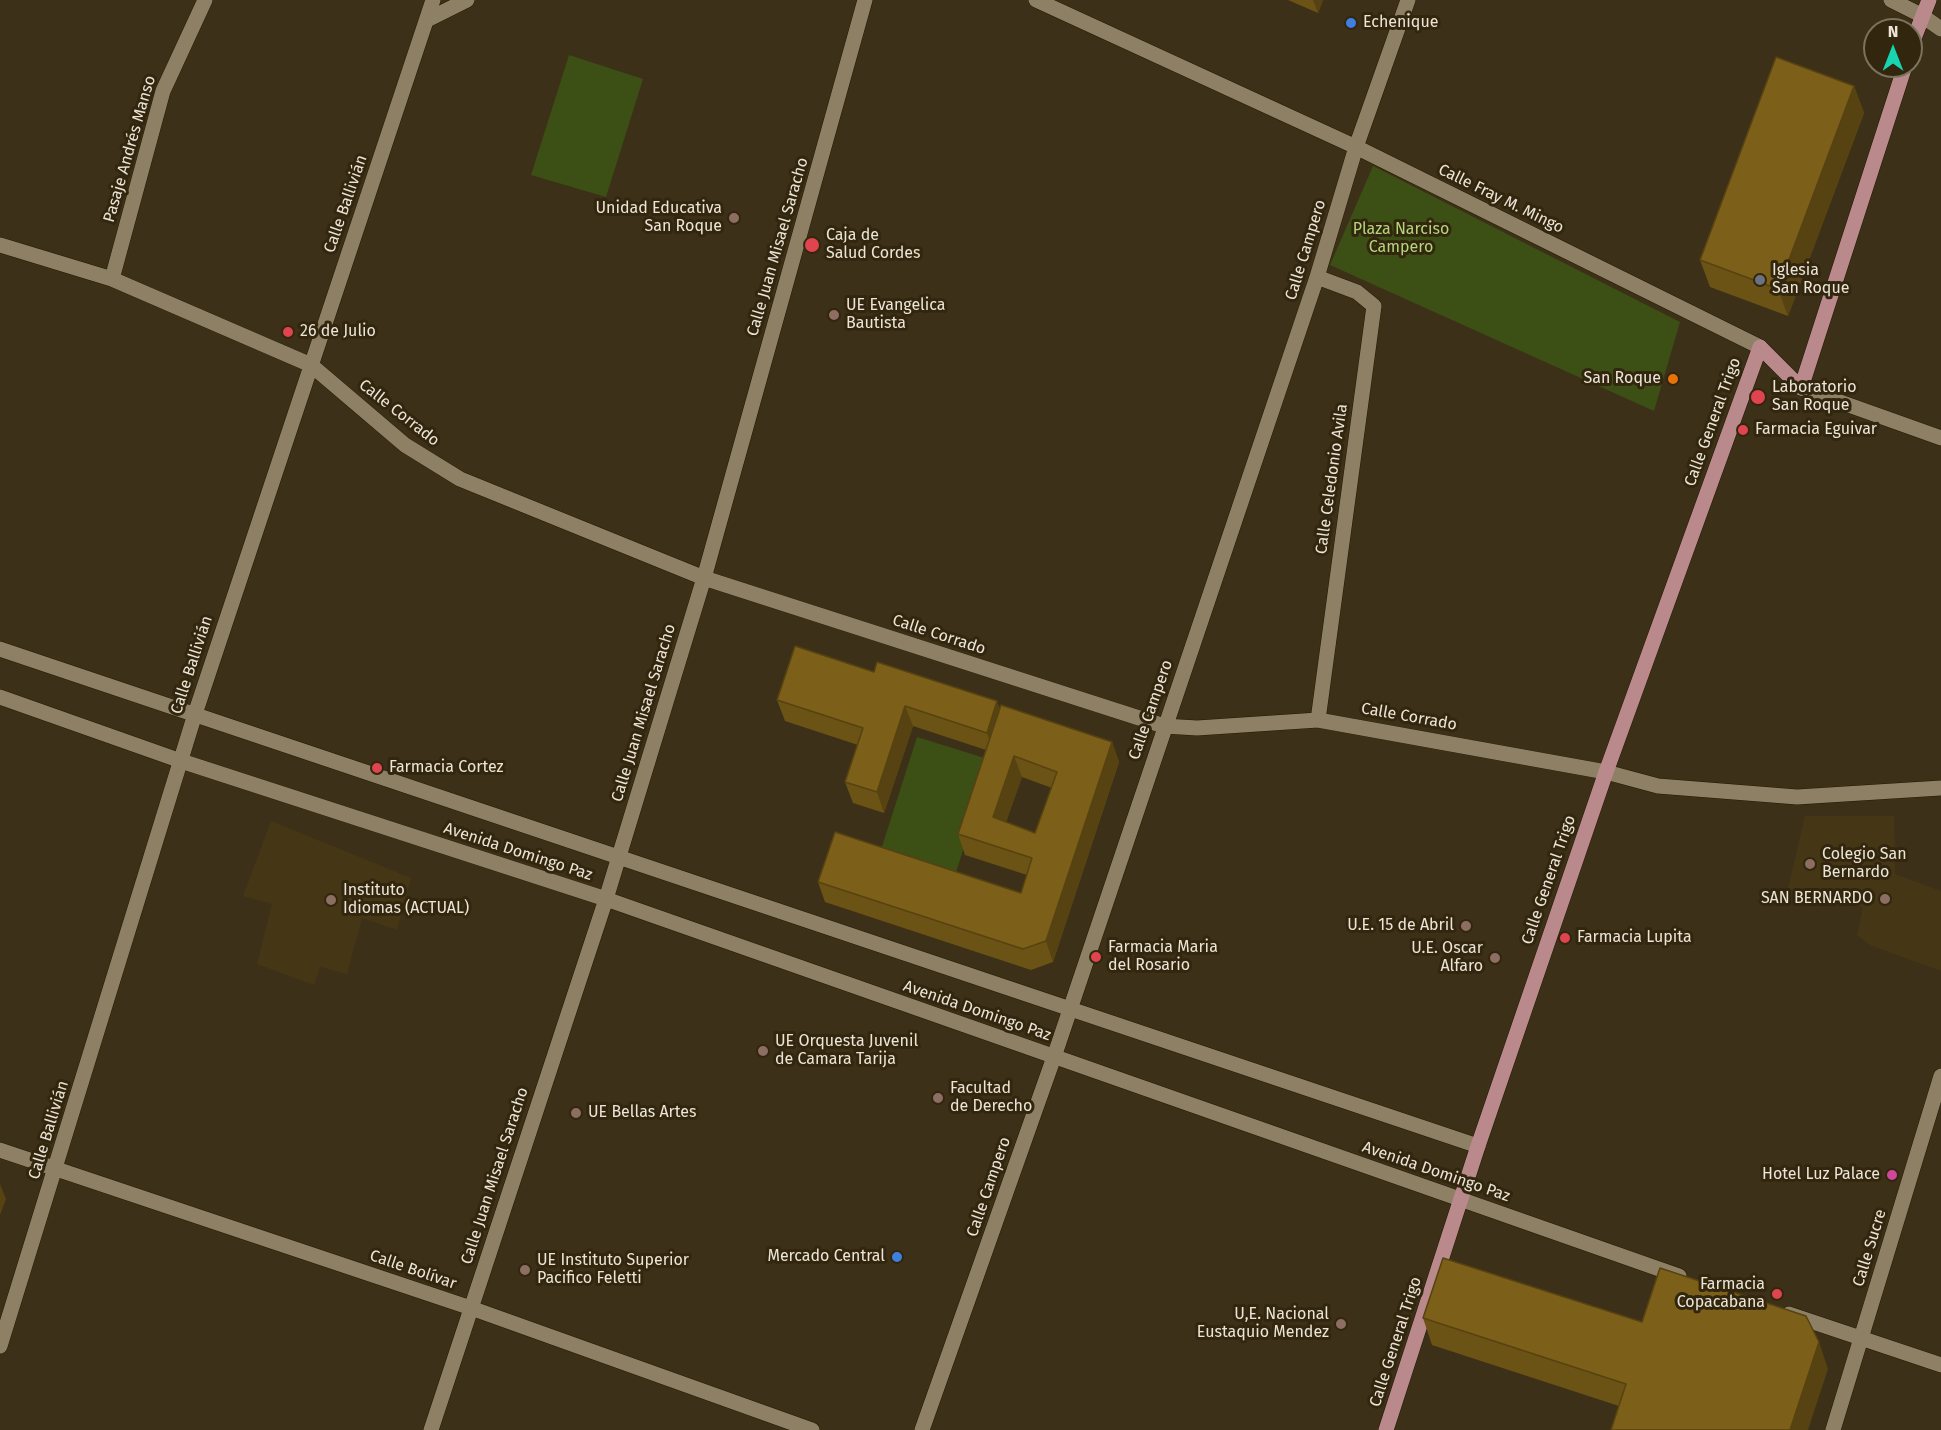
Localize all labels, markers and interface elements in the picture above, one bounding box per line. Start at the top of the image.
place label: Echenique [1363,13,1438,33]
marker: Echenique [1344,16,1358,30]
north arrow [1863,18,1923,78]
text: N [1888,22,1898,41]
street label: Pasaje Andrés Manso [100,73,160,225]
street label: Calle Ballivián [320,153,372,255]
street label: Calle Juan Misael Saracho [743,156,813,338]
street label: Calle Fray M. Mingo [1435,160,1567,238]
street label: Calle Campero [1282,197,1330,303]
place label: Unidad Educativa San Roque [596,199,722,237]
marker: Unidad Educativa San Roque [727,211,741,225]
park label: Plaza Narciso Campero [1353,220,1449,258]
place label: Caja de Salud Cordes [826,226,921,264]
marker: Caja de Salud Cordes [803,236,821,254]
place label: Iglesia San Roque [1772,261,1849,299]
marker: Iglesia San Roque [1753,273,1767,287]
place label: UE Evangelica Bautista [846,296,946,334]
marker: UE Evangelica Bautista [827,308,841,322]
place label: 26 de Julio [300,322,376,342]
marker: 26 de Julio [281,325,295,339]
street label: Calle General Trigo [1681,355,1745,489]
place label: San Roque [1584,369,1661,389]
marker: San Roque [1666,372,1680,386]
street label: Calle Corrado [355,376,443,450]
place label: Laboratorio San Roque [1772,378,1857,416]
marker: Laboratorio San Roque [1749,388,1767,406]
street label: Calle Celedonio Avila [1312,403,1352,555]
place label: Farmacia Eguivar [1755,420,1877,440]
marker: Farmacia Eguivar [1736,423,1750,437]
street label: Calle Corrado [890,611,988,659]
street label: Calle Ballivián [167,613,217,717]
street label: Calle Juan Misael Saracho [608,622,680,804]
street label: Calle Campero [1125,658,1177,762]
street label: Calle Corrado [1360,699,1458,735]
place label: Farmacia Cortez [389,758,504,778]
marker: Farmacia Cortez [370,761,384,775]
street label: Calle General Trigo [1518,813,1580,947]
street label: Avenida Domingo Paz [441,819,595,885]
place label: Colegio San Bernardo [1822,845,1907,883]
marker: Colegio San Bernardo [1803,857,1817,871]
place label: Instituto Idiomas (ACTUAL) [343,881,469,919]
place label: SAN BERNARDO [1761,889,1873,909]
marker: SAN BERNARDO [1878,892,1892,906]
marker: Instituto Idiomas (ACTUAL) [324,893,338,907]
place label: U.E. 15 de Abril [1347,916,1454,936]
marker: U.E. 15 de Abril [1459,919,1473,933]
place label: Farmacia Lupita [1577,928,1692,948]
marker: Farmacia Lupita [1558,931,1572,945]
place label: Farmacia Maria del Rosario [1108,938,1218,976]
place label: U.E. Oscar Alfaro [1411,939,1483,977]
marker: Farmacia Maria del Rosario [1089,950,1103,964]
marker: U.E. Oscar Alfaro [1488,951,1502,965]
street label: Avenida Domingo Paz [901,977,1053,1045]
place label: UE Orquesta Juvenil de Camara Tarija [775,1032,918,1070]
marker: UE Orquesta Juvenil de Camara Tarija [756,1044,770,1058]
street label: Calle Ballivián [25,1078,73,1182]
place label: Facultad de Derecho [950,1079,1032,1117]
street label: Calle Juan Misael Saracho [457,1085,533,1267]
marker: Facultad de Derecho [931,1091,945,1105]
place label: UE Bellas Artes [588,1103,696,1123]
marker: UE Bellas Artes [569,1106,583,1120]
street label: Calle Campero [963,1135,1015,1239]
street label: Avenida Domingo Paz [1360,1138,1512,1206]
place label: Hotel Luz Palace [1762,1165,1880,1185]
marker: Hotel Luz Palace [1885,1168,1899,1182]
street label: Calle Sucre [1849,1207,1891,1289]
street label: Calle Bolívar [367,1246,459,1294]
place label: Mercado Central [767,1247,885,1267]
marker: Mercado Central [890,1250,904,1264]
place label: UE Instituto Superior Pacifico Feletti [537,1251,689,1289]
marker: UE Instituto Superior Pacifico Feletti [518,1263,532,1277]
street label: Calle General Trigo [1366,1275,1426,1409]
place label: Farmacia Copacabana [1677,1275,1765,1313]
marker: Farmacia Copacabana [1770,1287,1784,1301]
place label: U,E. Nacional Eustaquio Mendez [1197,1305,1329,1343]
marker: U,E. Nacional Eustaquio Mendez [1334,1317,1348,1331]

